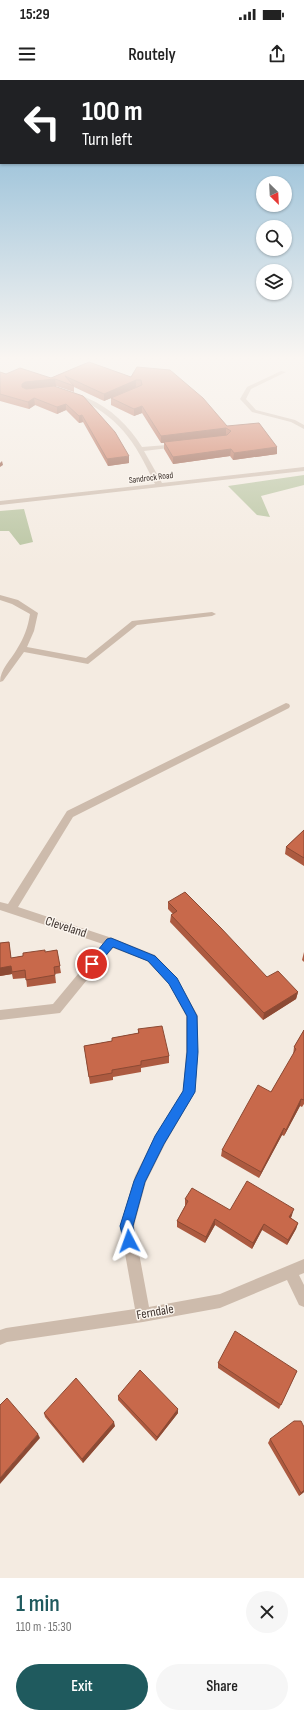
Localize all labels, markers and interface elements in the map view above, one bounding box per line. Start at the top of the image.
text: 15:29 [20,5,50,24]
icon: menu [16,43,38,65]
icon: share [266,43,288,65]
text: Routely [128,44,176,65]
text: 100 m [82,95,143,128]
icon: left [16,96,68,148]
text: Turn left [82,129,133,150]
north arrow [256,176,292,212]
map controls [256,176,292,300]
button: search [256,220,292,256]
button: layers [256,264,292,300]
street label: Sandrock Road [128,470,174,486]
street label: Cleveland [43,913,89,941]
pin [75,947,109,981]
icon: arrive [81,953,103,975]
position arrow [108,1220,150,1262]
street label: Ferndale [135,1301,175,1323]
text: 1 min [16,1589,60,1618]
button: close [246,1591,288,1633]
text: 110 m · 15:30 [16,1619,72,1635]
button: Exit [16,1664,148,1710]
button: Share [156,1664,288,1710]

